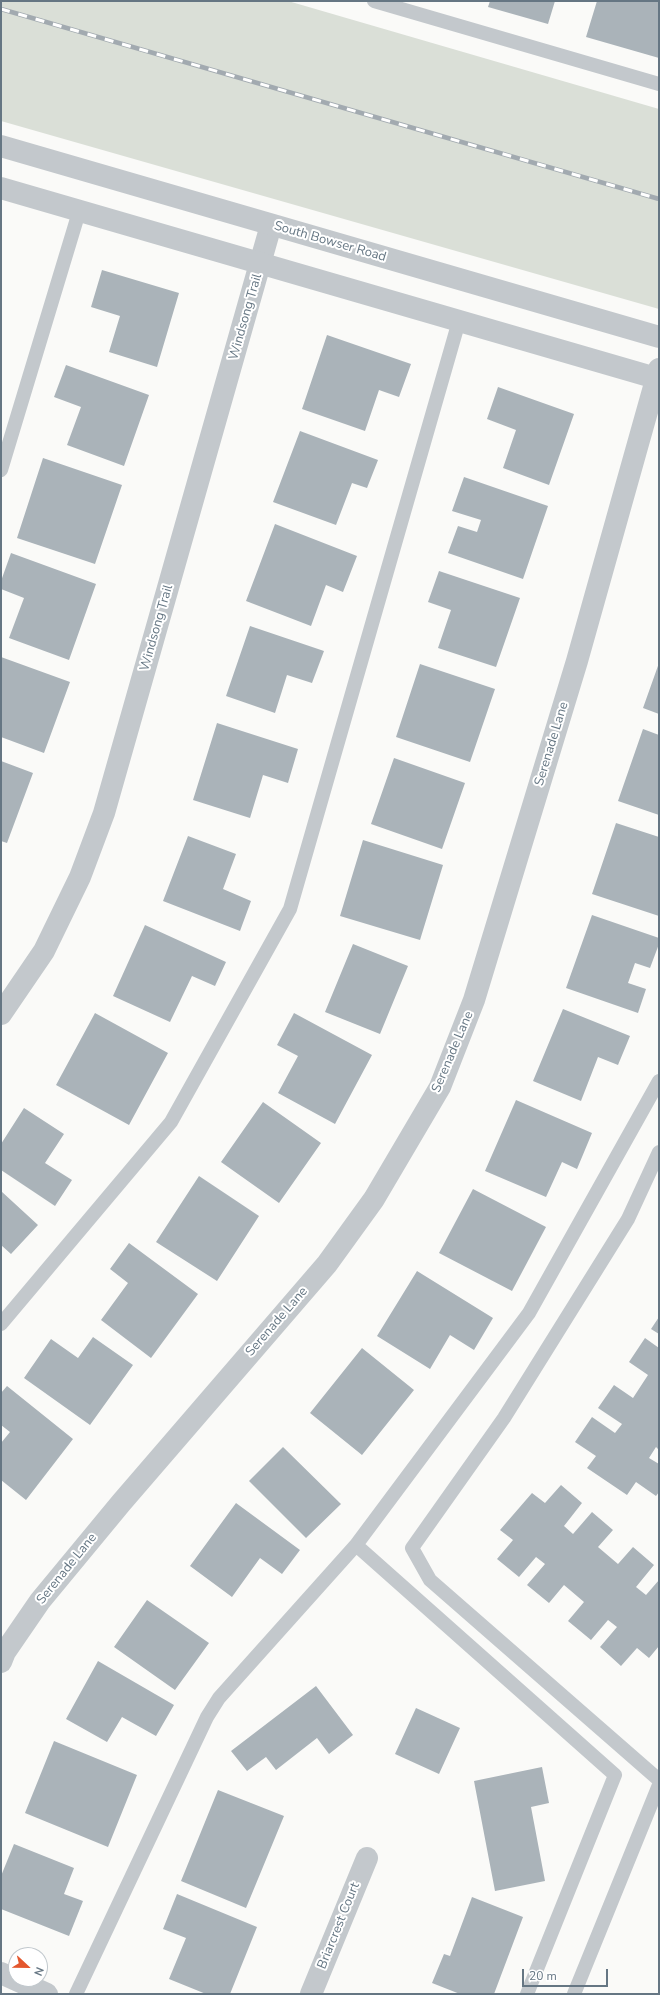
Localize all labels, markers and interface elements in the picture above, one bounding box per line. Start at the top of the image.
street label: South Bowser Road [272,219,388,265]
street label: Windsong Trail [226,272,266,362]
street label: Windsong Trail [137,583,177,673]
street label: Serenade Lane [532,700,572,788]
street label: Serenade Lane [429,1009,477,1095]
street label: Serenade Lane [243,1284,311,1360]
street label: Serenade Lane [34,1530,100,1608]
street label: Briarcrest Court [315,1880,363,1972]
north arrow [8,1947,48,1987]
scale bar [524,1961,610,1987]
text: N [30,1965,47,1978]
text: 20 m [529,1968,557,1984]

